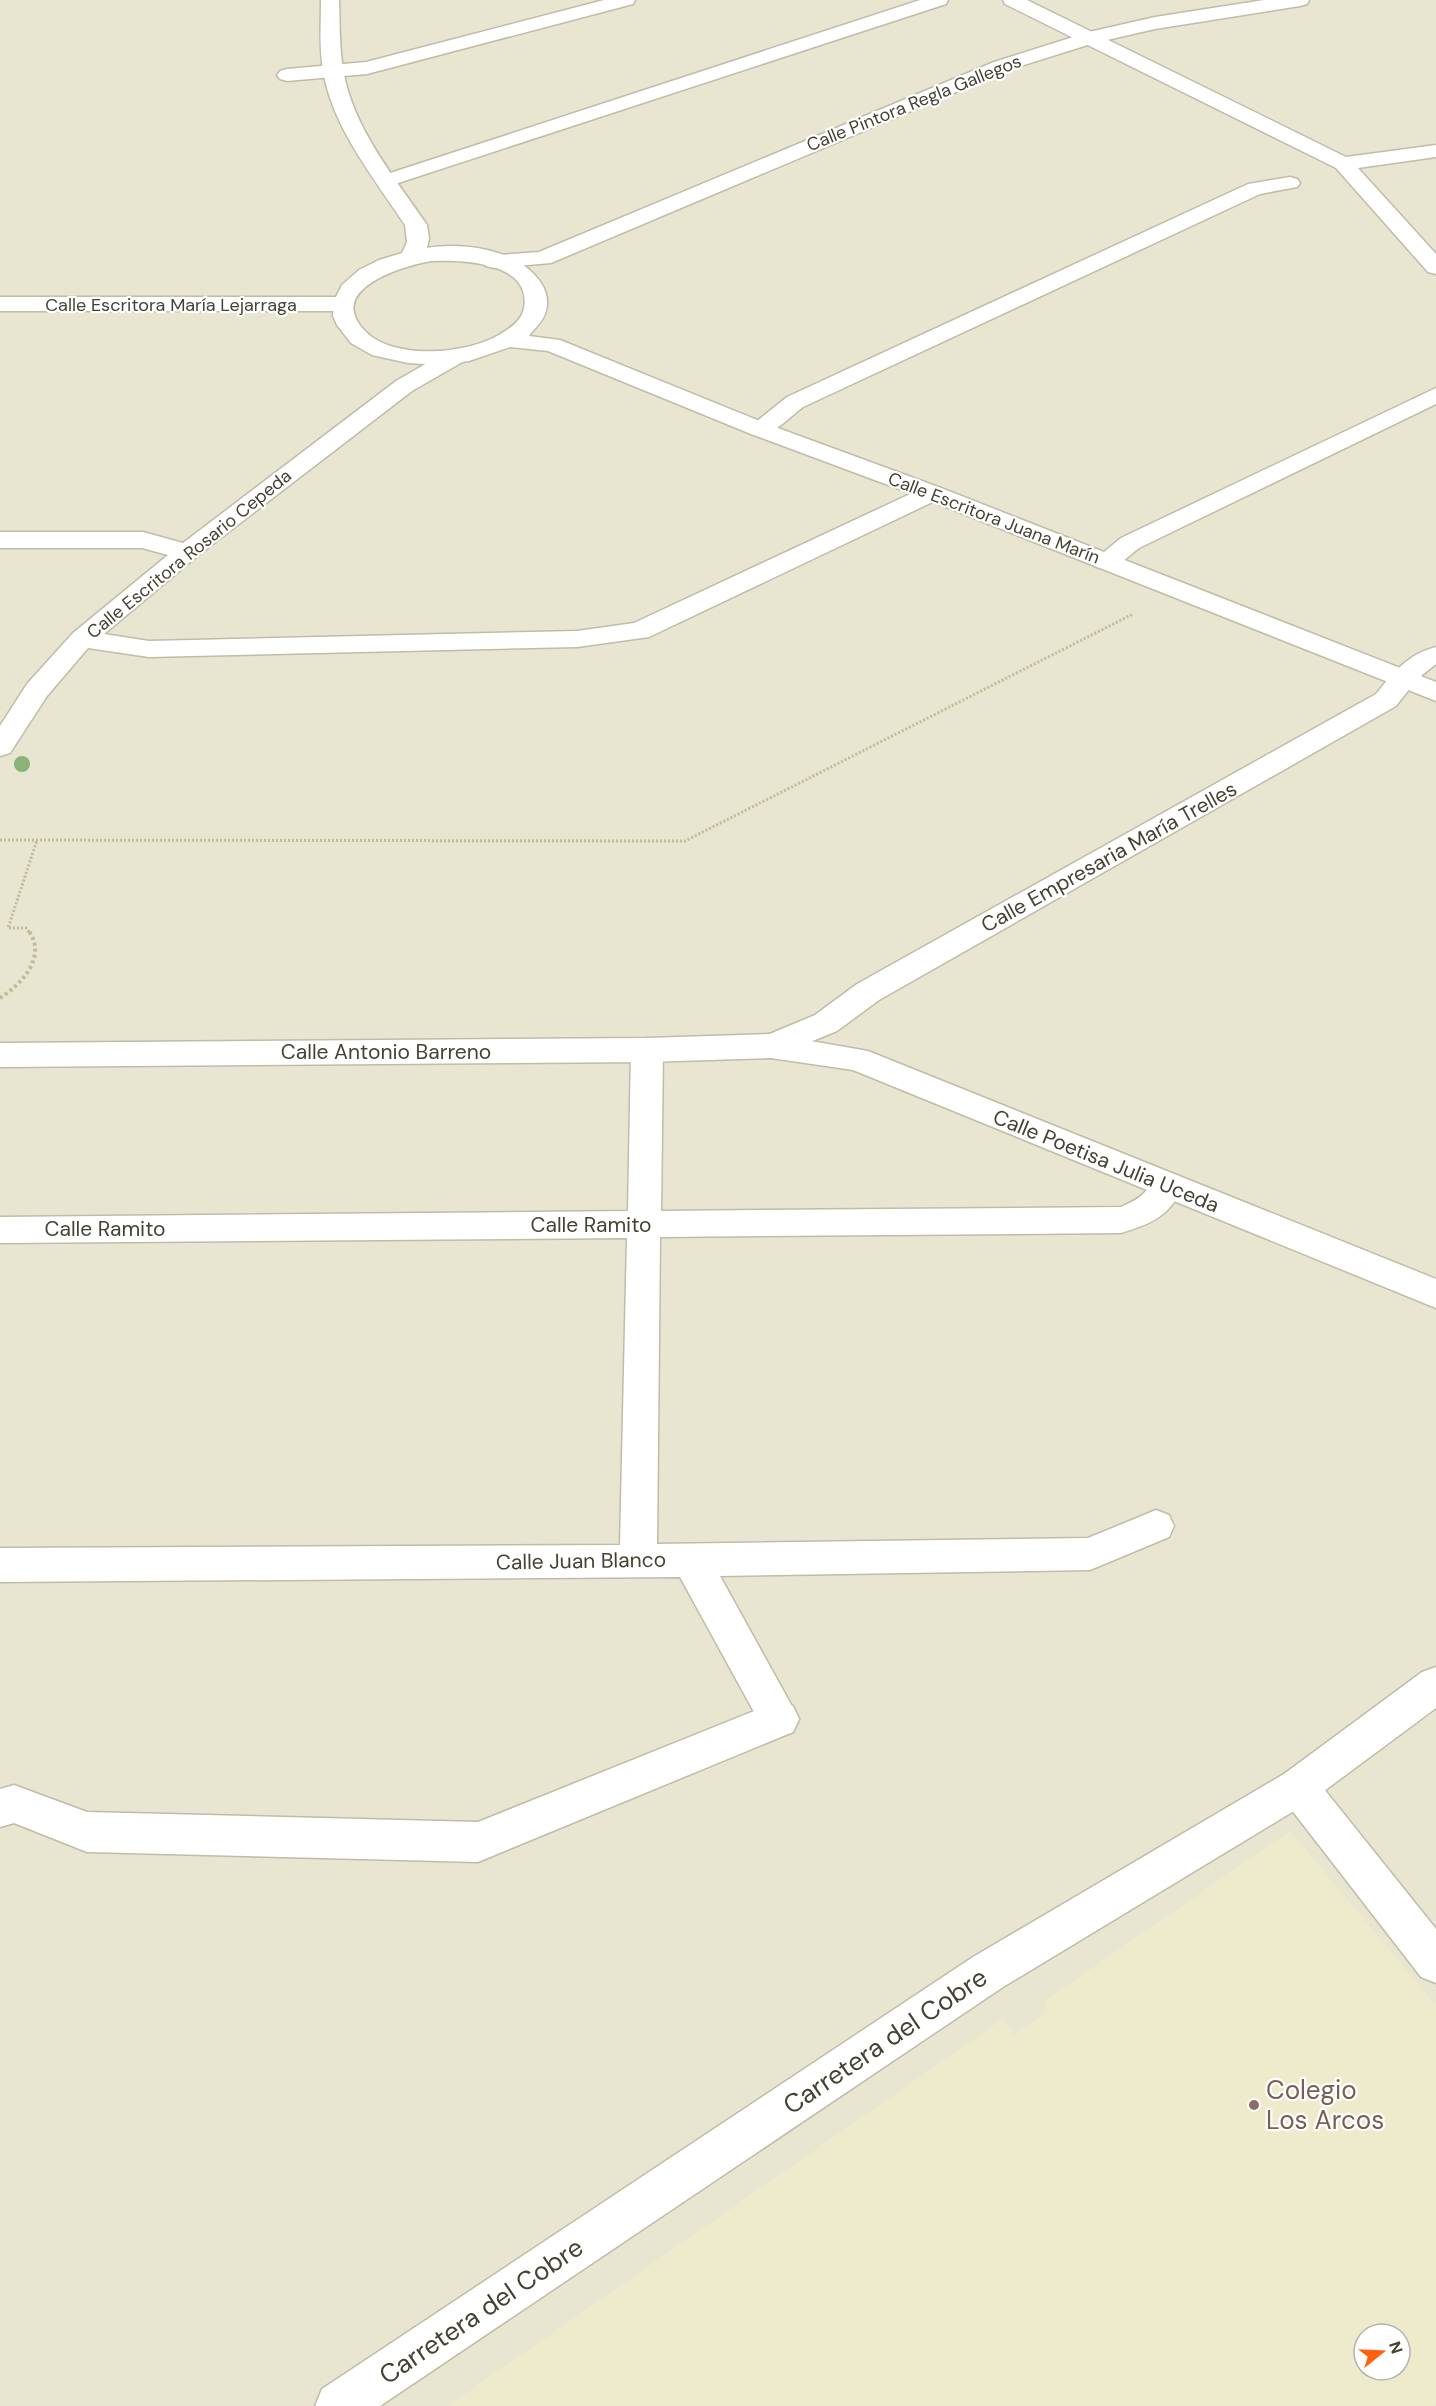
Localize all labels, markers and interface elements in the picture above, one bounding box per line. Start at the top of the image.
street label: Calle Pintora Regla Gallegos [803,49,1025,157]
street label: Calle Escritora María Lejarraga [45,293,297,317]
street label: Calle Escritora Rosario Cepeda [82,464,296,644]
street label: Calle Escritora Juana Marín [885,466,1103,570]
street label: Calle Empresaria María Trelles [976,775,1242,939]
street label: Calle Antonio Barreno [281,1038,491,1066]
street label: Calle Poetisa Julia Uceda [989,1103,1223,1219]
street label: Calle Ramito [530,1211,652,1239]
street label: Calle Ramito [44,1215,166,1243]
street label: Calle Juan Blanco [496,1546,666,1576]
street label: Carretera del Cobre [776,1960,994,2122]
place label: Colegio Los Arcos [1266,2073,1384,2137]
marker: Colegio Los Arcos [1247,2098,1261,2112]
street label: Carretera del Cobre [372,2230,590,2392]
north arrow [1352,2322,1412,2382]
text: N [1384,2339,1408,2356]

